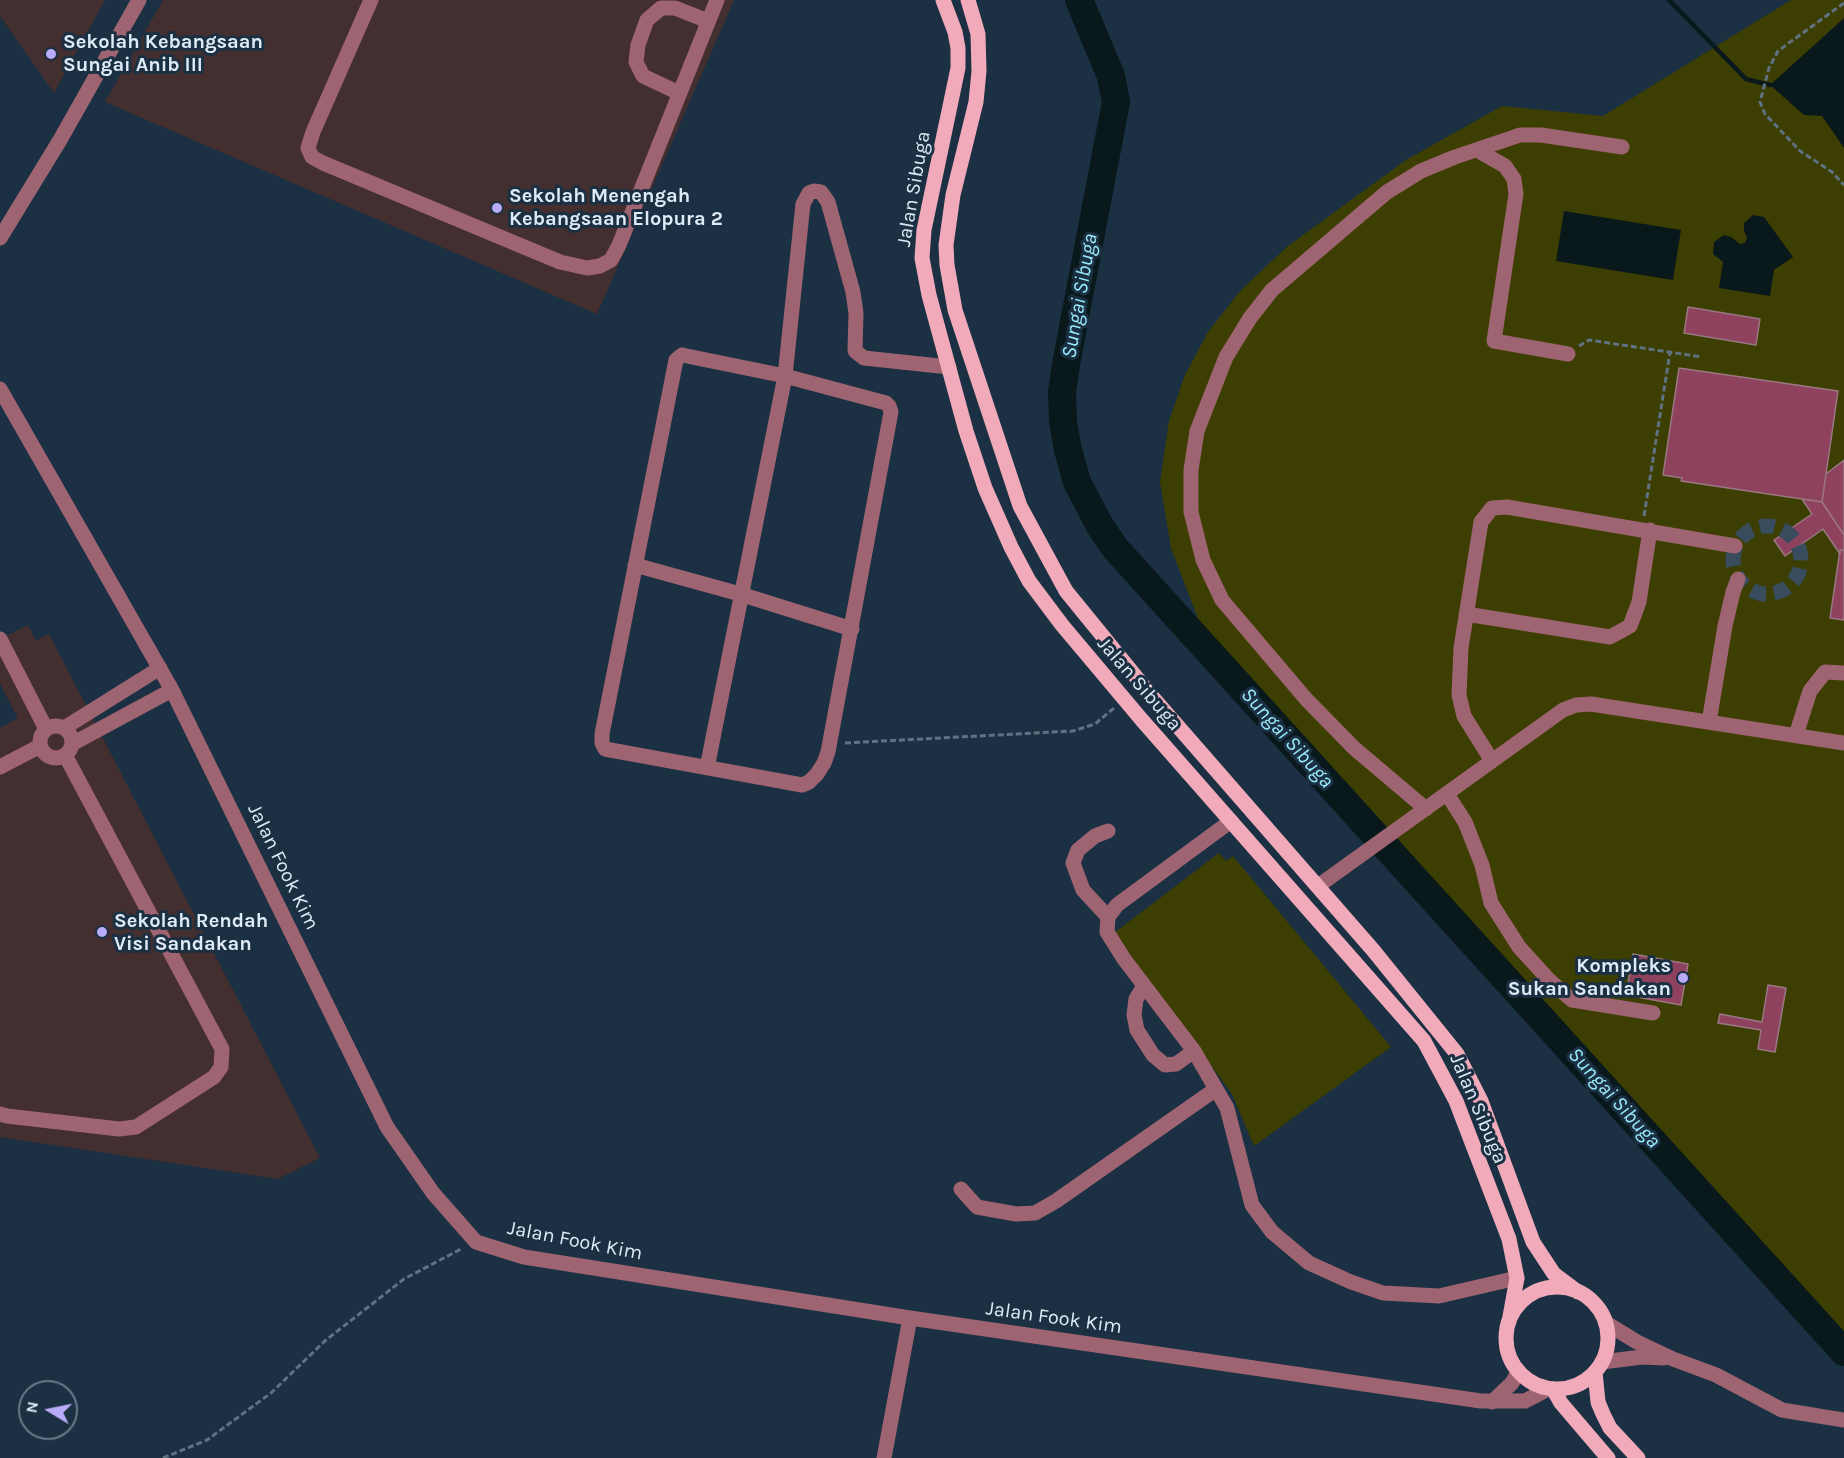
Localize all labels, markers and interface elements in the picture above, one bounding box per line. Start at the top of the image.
place label: Sekolah Kebangsaan Sungai Anib III [63,30,263,77]
marker: Sekolah Kebangsaan Sungai Anib III [44,47,58,61]
street label: Jalan Sibuga [892,129,936,249]
place label: Sekolah Menengah Kebangsaan Elopura 2 [509,184,723,231]
marker: Sekolah Menengah Kebangsaan Elopura 2 [490,201,504,215]
water label: Sungai Sibuga [1057,232,1103,360]
street label: Jalan Sibuga [1092,632,1186,736]
water label: Sungai Sibuga [1235,683,1339,793]
street label: Jalan Fook Kim [242,800,324,934]
place label: Sekolah Rendah Visi Sandakan [114,909,268,956]
marker: Sekolah Rendah Visi Sandakan [95,925,109,939]
place label: Kompleks Sukan Sandakan [1508,954,1671,1001]
marker: Kompleks Sukan Sandakan [1676,971,1690,985]
water label: Sungai Sibuga [1562,1043,1666,1153]
street label: Jalan Sibuga [1444,1051,1512,1167]
street label: Jalan Fook Kim [505,1216,645,1266]
street label: Jalan Fook Kim [984,1297,1124,1339]
north arrow [18,1380,78,1440]
text: N [21,1400,42,1414]

